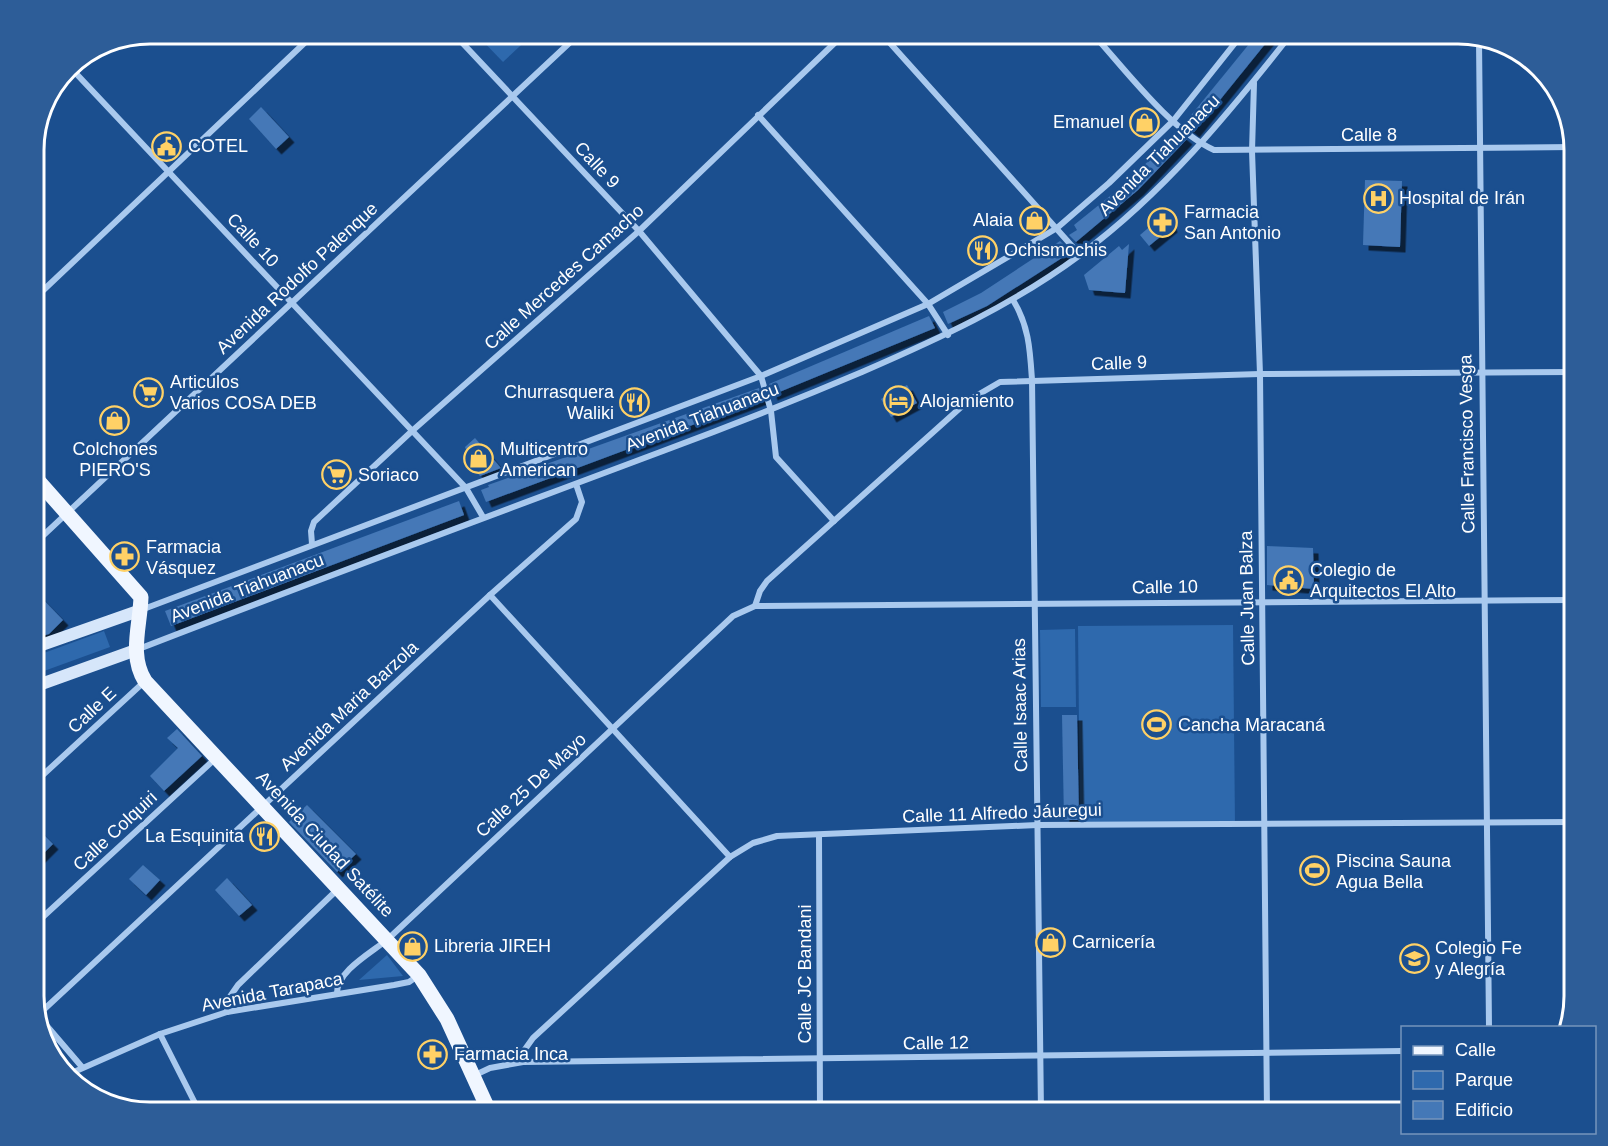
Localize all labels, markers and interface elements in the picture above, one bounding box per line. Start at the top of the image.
street label: Avenida Tiahuanacu [1094,90,1224,220]
shop icon: Emanuel [1129,106,1161,138]
place label: Emanuel [1053,112,1124,132]
street label: Calle 8 [1341,125,1397,145]
public building icon: COTEL [151,130,183,162]
place label: COTEL [188,136,248,156]
street label: Calle 9 [571,138,623,192]
hospital icon: Hospital de Irán [1362,182,1394,214]
place label: Hospital de Irán [1399,188,1525,208]
street label: Avenida Rodolfo Palenque [212,198,382,358]
street label: Calle Mercedes Camacho [480,200,648,354]
place label: Farmacia San Antonio [1184,202,1281,243]
shop icon: Alaia [1018,204,1050,236]
pharmacy icon: Farmacia San Antonio [1147,206,1179,238]
street label: Calle 10 [223,209,283,271]
place label: Alaia [973,210,1014,230]
restaurant icon: Ochismochis [967,234,999,266]
place label: Ochismochis [1004,240,1107,260]
street label: Calle 9 [1091,352,1147,374]
street label: Calle Francisco Vesga [1455,353,1479,534]
place label: Articulos Varios COSA DEB [170,372,317,413]
supermarket icon: Articulos Varios COSA DEB [133,376,165,408]
street label: Avenida Tiahuanacu [622,378,782,456]
place label: Churrasquera Waliki [504,382,615,423]
hotel icon: Alojamiento [883,385,915,417]
restaurant icon: Churrasquera Waliki [619,386,651,418]
place label: Alojamiento [920,391,1014,411]
shop icon: Colchones PIERO'S [99,404,131,436]
place label: Colchones PIERO'S [72,439,158,480]
place label: Multicentro American [500,439,588,480]
shop icon: Multicentro American [463,443,495,475]
supermarket icon: Soriaco [321,459,353,491]
place label: Soriaco [358,465,419,485]
street label: Calle Juan Balza [1236,529,1258,666]
place label: Farmacia Vásquez [146,537,222,578]
pharmacy icon: Farmacia Vásquez [109,541,141,573]
street label: Avenida Tiahuanacu [167,549,327,627]
place label: Colegio de Arquitectos El Alto [1310,560,1456,601]
public building icon: Colegio de Arquitectos El Alto [1273,564,1305,596]
street label: Calle 10 [1132,576,1198,598]
street label: Avenida Maria Barzola [276,636,423,775]
street label: Calle Isaac Arias [1009,638,1031,772]
street label: Calle E [64,683,120,737]
sports icon: Cancha Maracaná [1141,709,1173,741]
place label: Cancha Maracaná [1178,715,1326,735]
street label: Calle 25 De Mayo [472,729,590,841]
street label: Avenida Ciudad Satélite [252,767,398,921]
street label: Calle Colquiri [69,787,161,875]
street label: Calle 11 Alfredo Jáuregui [902,800,1102,826]
restaurant icon: La Esquinita [249,820,281,852]
place label: La Esquinita [145,826,245,846]
place label: Piscina Sauna Agua Bella [1336,851,1452,892]
sports icon: Piscina Sauna Agua Bella [1299,855,1331,887]
street label: Calle JC Bandani [795,904,815,1044]
shop icon: Carnicería [1035,926,1067,958]
shop icon: Libreria JIREH [397,930,429,962]
place label: Carnicería [1072,932,1156,952]
place label: Libreria JIREH [434,936,551,956]
place label: Colegio Fe y Alegría [1435,938,1522,979]
school or university icon: Colegio Fe y Alegría [1398,942,1430,974]
street label: Avenida Tarapaca [200,968,345,1016]
legend [1401,1026,1596,1134]
street label: Calle 12 [903,1032,969,1054]
pharmacy icon: Farmacia Inca [417,1038,449,1070]
text: Calle [1455,1040,1496,1060]
place label: Farmacia Inca [454,1044,569,1064]
text: Parque [1455,1070,1513,1090]
text: Edificio [1455,1100,1513,1120]

